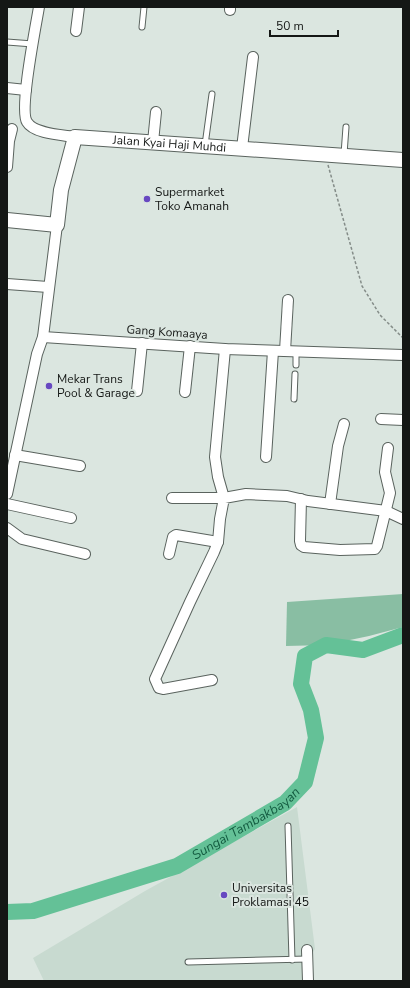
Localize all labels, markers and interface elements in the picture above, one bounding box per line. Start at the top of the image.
scale bar [270,12,338,38]
text: 50 m [276,18,304,34]
street label: Jalan Kyai Haji Muhdi [111,132,227,156]
place label: Supermarket Toko Amanah [155,184,229,214]
marker: Supermarket Toko Amanah [142,194,152,204]
street label: Gang Komaaya [126,321,208,343]
place label: Mekar Trans Pool & Garage [57,371,135,401]
marker: Mekar Trans Pool & Garage [44,381,54,391]
water label: Sungai Tambakbayan [189,783,304,864]
place label: Universitas Proklamasi 45 [232,880,309,910]
marker: Universitas Proklamasi 45 [219,890,229,900]

